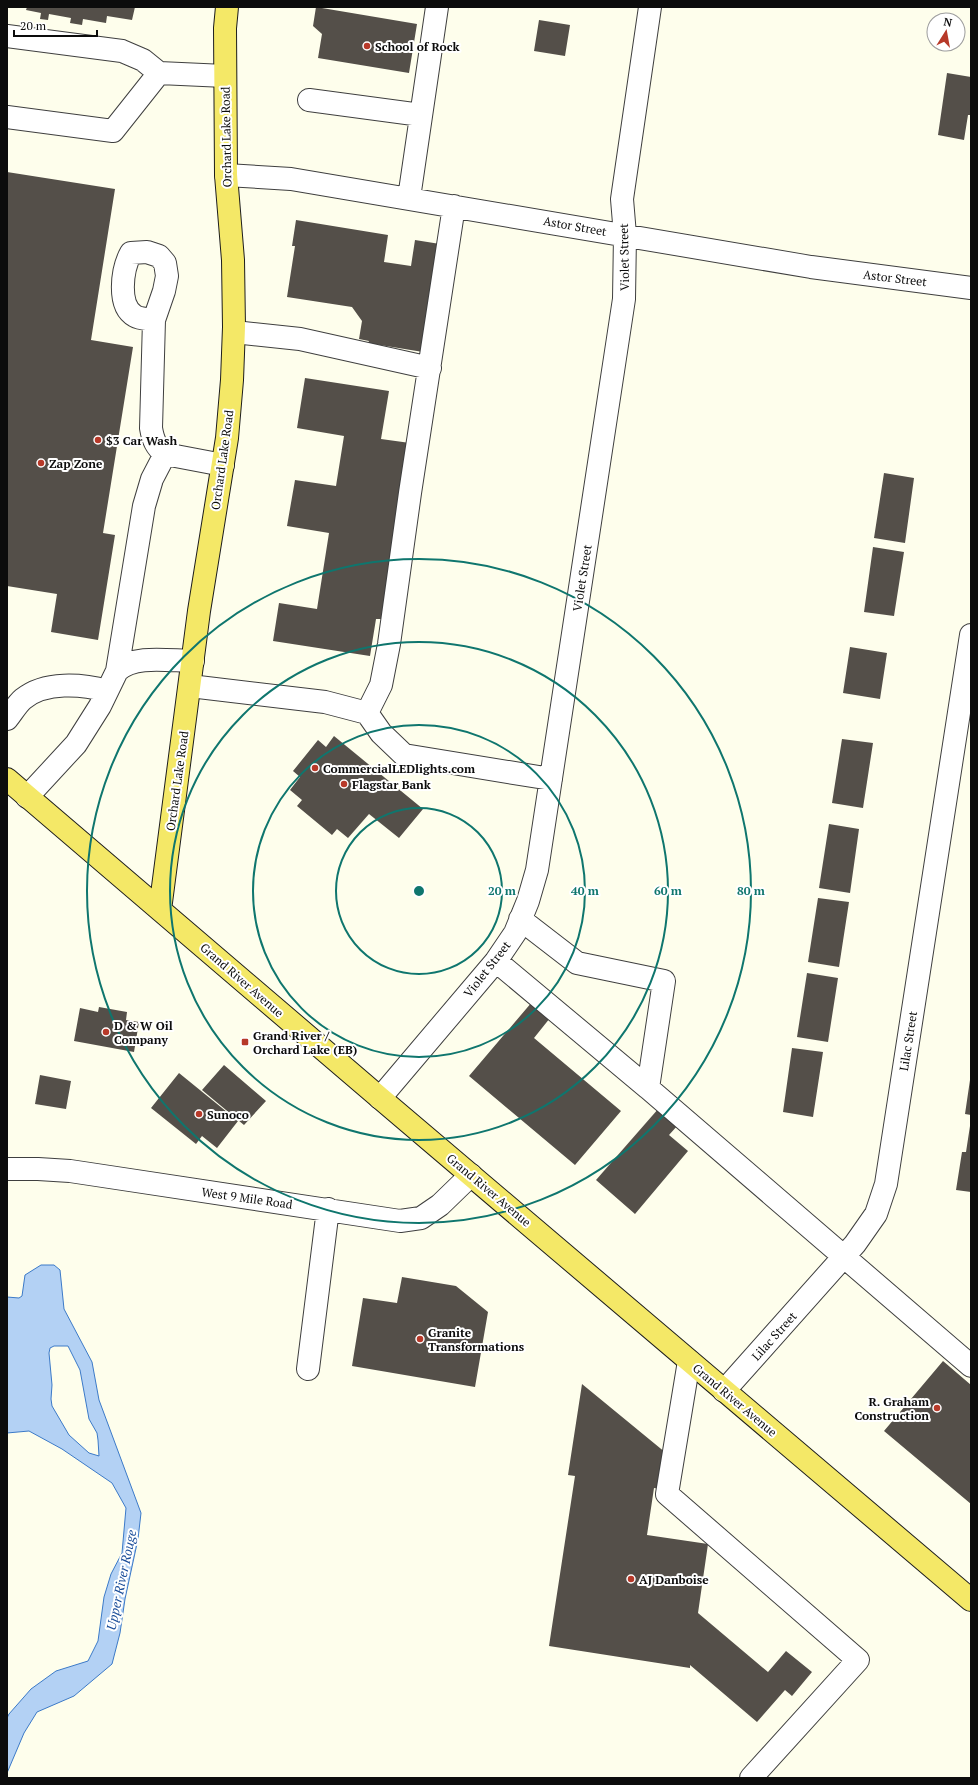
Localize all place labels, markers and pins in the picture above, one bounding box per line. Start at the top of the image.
place label: School of Rock [375,39,460,54]
marker: School of Rock [362,41,372,51]
place label: $3 Car Wash [106,433,177,448]
marker: $3 Car Wash [93,435,103,445]
place label: Zap Zone [49,456,103,471]
marker: Zap Zone [36,458,46,468]
place label: CommercialLEDlights.com [323,761,475,776]
marker: CommercialLEDlights.com [310,763,320,773]
place label: Flagstar Bank [352,777,431,792]
marker: Flagstar Bank [339,779,349,789]
centre of rings [412,884,426,898]
place label: D & W Oil Company [114,1018,173,1047]
marker: D & W Oil Company [101,1027,111,1037]
place label: Grand River / Orchard Lake (EB) [253,1028,357,1057]
marker: Grand River / Orchard Lake (EB) [240,1037,250,1047]
place label: Sunoco [207,1107,249,1122]
marker: Sunoco [194,1109,204,1119]
place label: Granite Transformations [428,1325,525,1354]
marker: Granite Transformations [415,1334,425,1344]
place label: R. Graham Construction [854,1394,929,1423]
marker: R. Graham Construction [932,1403,942,1413]
place label: AJ Danboise [639,1572,709,1587]
marker: AJ Danboise [626,1574,636,1584]

